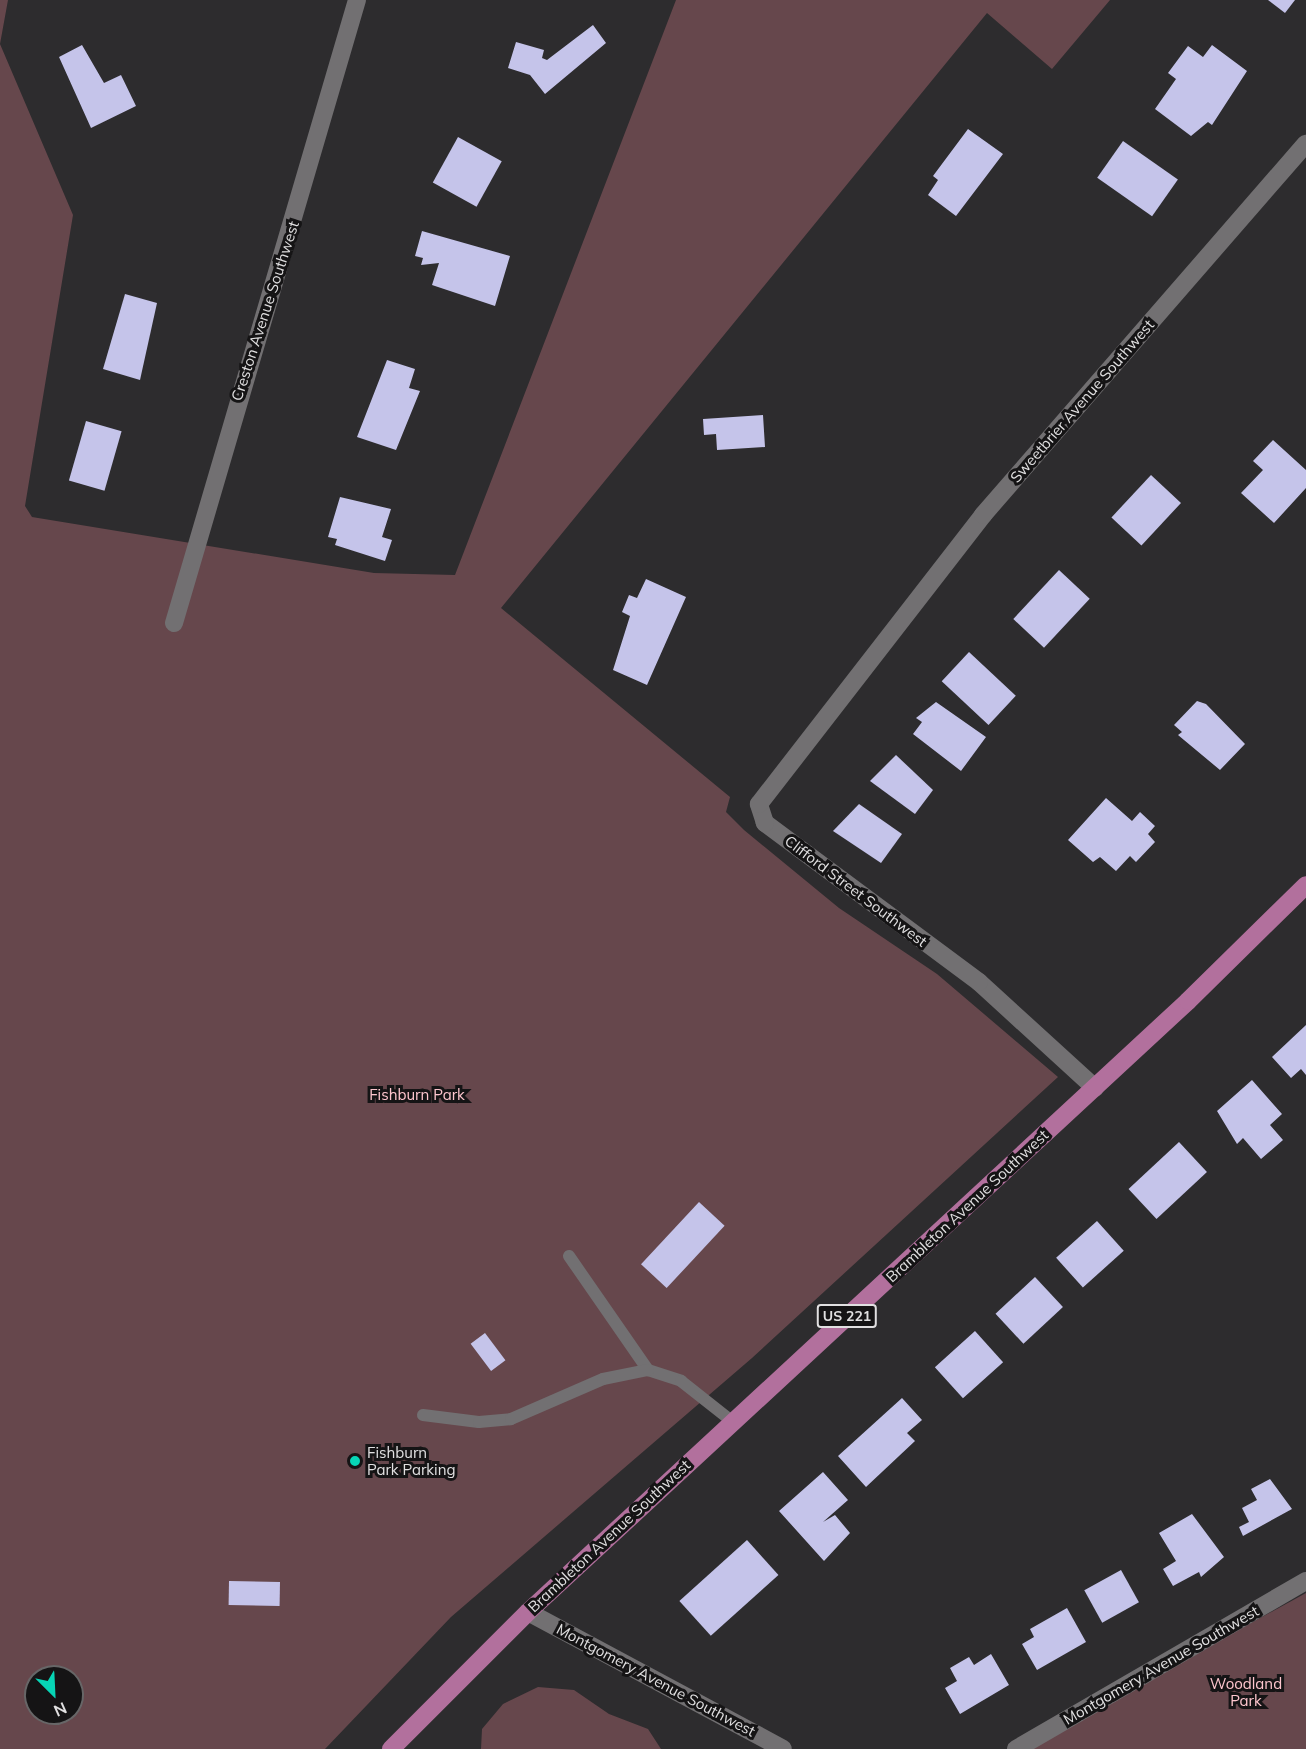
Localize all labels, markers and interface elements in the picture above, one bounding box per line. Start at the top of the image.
street label: Creston Avenue Southwest [227,219,303,403]
street label: Sweetbrier Avenue Southwest [1006,316,1158,486]
street label: Clifford Street Southwest [781,832,931,950]
park label: Fishburn Park [369,1086,465,1104]
street label: Brambleton Avenue Southwest [882,1126,1052,1286]
road number: US 221 [816,1305,878,1327]
place label: Fishburn Park Parking [367,1443,455,1478]
marker: Fishburn Park Parking [348,1454,362,1468]
street label: Brambleton Avenue Southwest [524,1456,694,1616]
street label: Montgomery Avenue Southwest [1060,1602,1262,1728]
street label: Montgomery Avenue Southwest [554,1620,758,1740]
north arrow [24,1665,84,1725]
park label: Woodland Park [1210,1674,1282,1709]
text: N [51,1698,70,1721]

